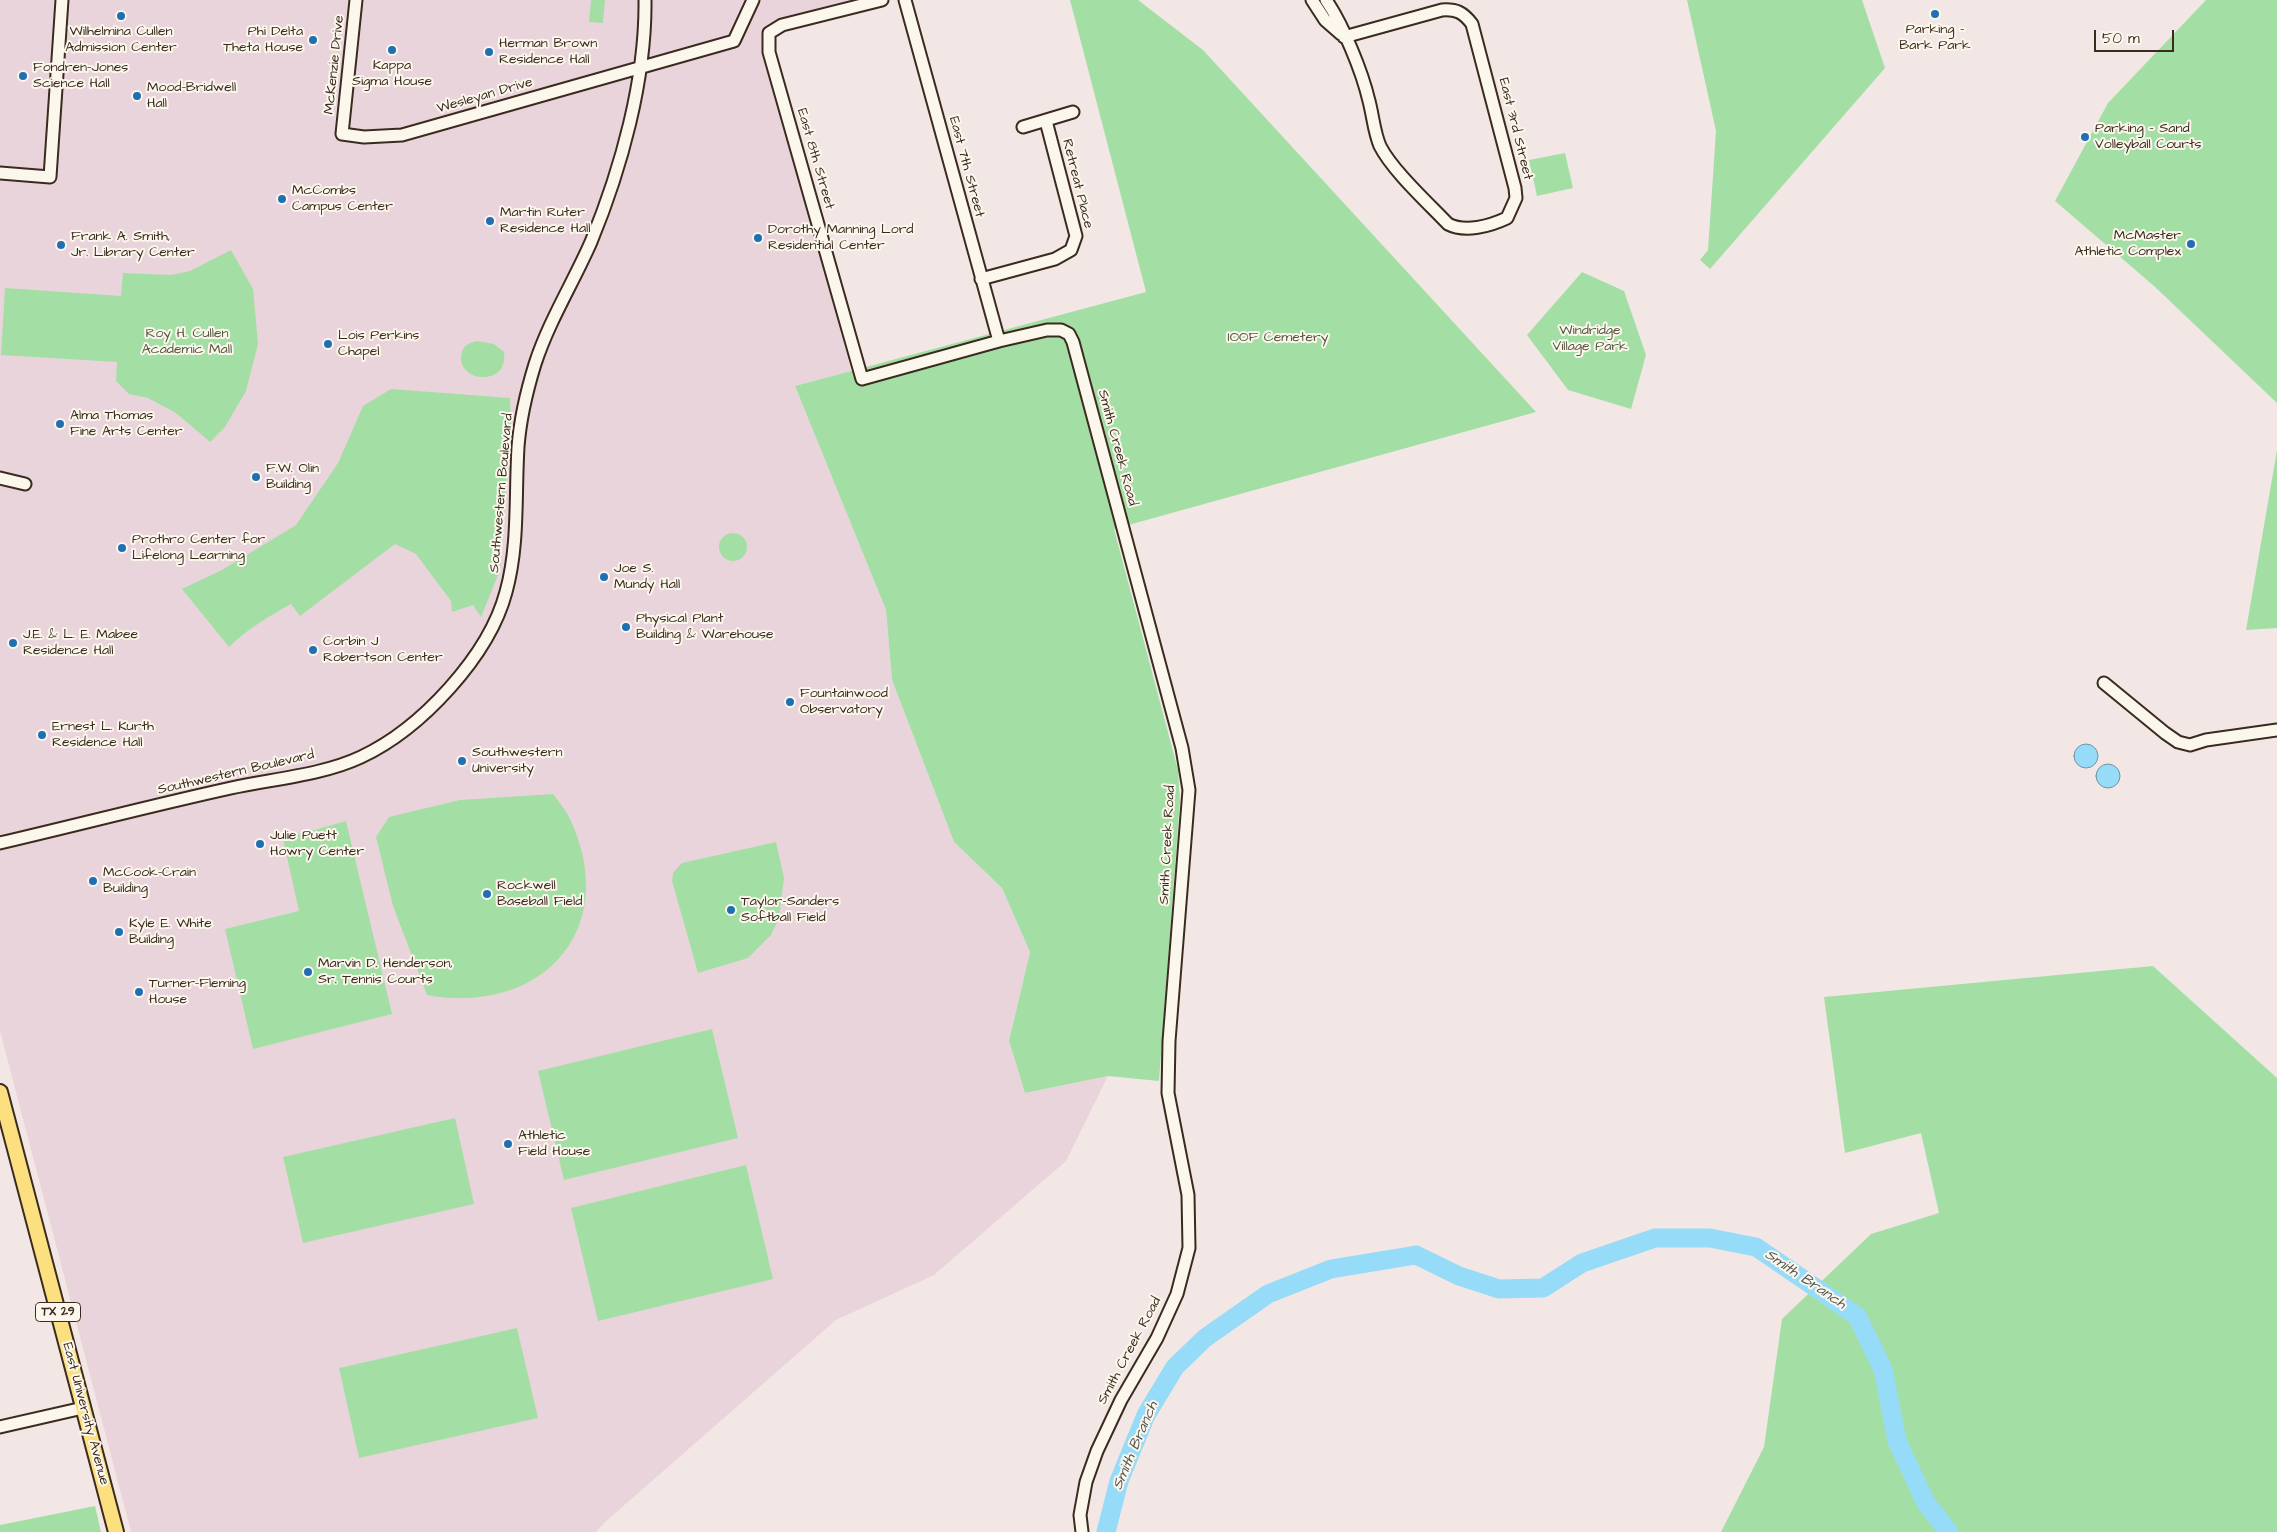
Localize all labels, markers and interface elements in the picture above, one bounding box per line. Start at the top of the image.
marker: Parking - Bark Park [1929,8,1941,20]
marker: Wilhelmina Cullen Admission Center [115,10,127,22]
street label: McKenzie Drive [321,15,349,115]
scale bar [2097,20,2177,52]
place label: Parking - Bark Park [1899,22,1971,54]
place label: Wilhelmina Cullen Admission Center [65,24,177,56]
place label: Phi Delta Theta House [223,24,303,56]
text: 50 m [2102,28,2140,49]
marker: Phi Delta Theta House [307,34,319,46]
place label: Herman Brown Residence Hall [499,36,597,68]
marker: Kappa Sigma House [386,44,398,56]
marker: Herman Brown Residence Hall [483,46,495,58]
place label: Kappa Sigma House [352,58,432,90]
place label: Fondren-Jones Science Hall [33,60,128,92]
marker: Fondren-Jones Science Hall [17,70,29,82]
street label: Wesleyan Drive [435,74,535,118]
street label: East 3rd Street [1494,76,1536,182]
place label: Mood-Bridwell Hall [147,80,236,112]
marker: Mood-Bridwell Hall [131,90,143,102]
street label: East 8th Street [793,107,837,211]
street label: East 7th Street [944,115,988,219]
place label: Parking - Sand Volleyball Courts [2095,121,2202,154]
marker: Parking - Sand Volleyball Courts [2079,131,2091,143]
street label: Retreat Place [1058,138,1096,230]
place label: McCombs Campus Center [292,183,393,216]
marker: McCombs Campus Center [276,193,288,205]
place label: Martin Ruter Residence Hall [500,205,590,238]
marker: Martin Ruter Residence Hall [484,215,496,227]
place label: Dorothy Manning Lord Residential Center [768,222,914,254]
place label: McMaster Athletic Complex [2075,228,2181,260]
place label: Frank A. Smith, Jr. Library Center [71,229,195,262]
marker: Dorothy Manning Lord Residential Center [752,232,764,244]
marker: McMaster Athletic Complex [2185,238,2197,250]
marker: Frank A. Smith, Jr. Library Center [55,239,67,251]
park label: Windridge Village Park [1552,323,1628,356]
park label: Roy H. Cullen Academic Mall [142,326,232,358]
place label: Lois Perkins Chapel [338,328,419,361]
park label: IOOF Cemetery [1228,330,1328,346]
marker: Lois Perkins Chapel [322,338,334,350]
street label: Smith Creek Road [1093,388,1141,508]
place label: Alma Thomas Fine Arts Center [70,408,182,441]
street label: Southwestern Boulevard [487,413,517,573]
marker: Alma Thomas Fine Arts Center [54,418,66,430]
place label: F.W. Olin Building [266,461,319,494]
marker: F.W. Olin Building [250,471,262,483]
place label: Prothro Center for Lifelong Learning [132,532,265,564]
marker: Prothro Center for Lifelong Learning [116,542,128,554]
place label: Joe S. Mundy Hall [614,561,680,594]
marker: Joe S. Mundy Hall [598,571,610,583]
place label: Physical Plant Building & Warehouse [636,611,774,644]
marker: Physical Plant Building & Warehouse [620,621,632,633]
place label: J.E. & L. E. Mabee Residence Hall [23,627,138,660]
place label: Corbin J Robertson Center [323,634,443,666]
marker: J.E. & L. E. Mabee Residence Hall [7,637,19,649]
marker: Corbin J Robertson Center [307,644,319,656]
place label: Fountainwood Observatory [800,686,888,719]
marker: Fountainwood Observatory [784,696,796,708]
place label: Ernest L. Kurth Residence Hall [52,719,154,752]
marker: Ernest L. Kurth Residence Hall [36,729,48,741]
place label: Southwestern University [472,745,562,778]
street label: Southwestern Boulevard [156,747,316,799]
marker: Southwestern University [456,755,468,767]
street label: Smith Creek Road [1156,785,1180,905]
place label: Julie Puett Howry Center [270,828,364,860]
marker: Julie Puett Howry Center [254,838,266,850]
place label: McCook-Crain Building [103,865,196,898]
marker: McCook-Crain Building [87,875,99,887]
place label: Rockwell Baseball Field [497,878,582,910]
marker: Rockwell Baseball Field [481,888,493,900]
place label: Taylor-Sanders Softball Field [741,894,839,926]
marker: Taylor-Sanders Softball Field [725,904,737,916]
place label: Kyle E. White Building [129,916,212,949]
marker: Kyle E. White Building [113,926,125,938]
place label: Marvin D. Henderson, Sr. Tennis Courts [318,956,453,989]
marker: Marvin D. Henderson, Sr. Tennis Courts [302,966,314,978]
place label: Turner-Fleming House [149,976,246,1009]
marker: Turner-Fleming House [133,986,145,998]
place label: Athletic Field House [518,1128,590,1160]
marker: Athletic Field House [502,1138,514,1150]
water label: Smith Branch [1761,1246,1849,1314]
street label: Smith Creek Road [1095,1294,1165,1408]
road number: TX 29 [36,1302,80,1321]
street label: East University Avenue [58,1341,112,1487]
water label: Smith Branch [1109,1399,1163,1493]

